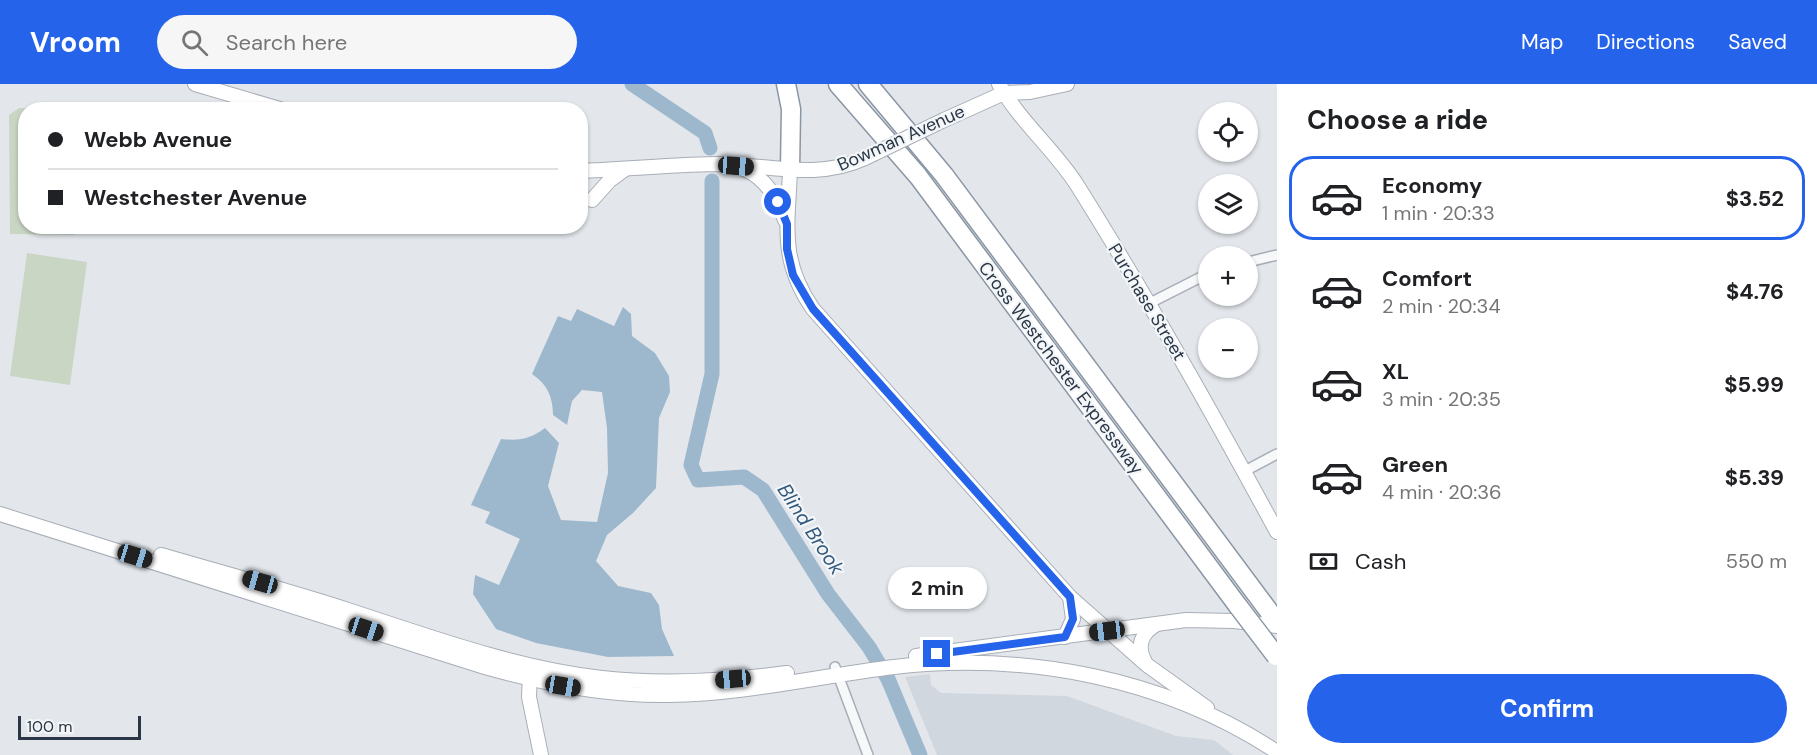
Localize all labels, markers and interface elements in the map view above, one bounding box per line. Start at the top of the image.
search box [157,15,577,69]
text: Vroom [30,24,121,61]
icon: search [178,26,211,59]
text: Search here [226,28,347,57]
text: Map [1521,28,1563,56]
text: Directions [1596,28,1695,56]
text: Saved [1728,28,1787,56]
street label: Bowman Avenue [834,99,968,177]
map controls [1198,102,1258,378]
button: locate [1198,102,1258,162]
text: Choose a ride [1307,102,1488,137]
text: Webb Avenue [84,125,232,154]
car [717,156,755,176]
icon: car [1310,171,1364,225]
text: Economy [1382,171,1482,200]
button: layers [1198,174,1258,234]
text: Westchester Avenue [84,183,307,212]
text: $3.52 [1726,184,1784,213]
route start [764,188,791,215]
text: 1 min · 20:33 [1382,200,1495,226]
street label: Purchase Street [1103,239,1191,365]
button: + [1198,246,1258,306]
street label: Cross Westchester Expressway [973,257,1149,479]
icon: car [1310,264,1364,318]
text: Comfort [1382,264,1472,293]
text: $4.76 [1726,277,1784,306]
text: 2 min · 20:34 [1382,293,1501,319]
button: − [1198,318,1258,378]
icon: car [1310,357,1364,411]
text: XL [1382,357,1409,386]
text: $5.99 [1724,370,1784,399]
text: 3 min · 20:35 [1382,386,1501,412]
icon: car [1310,450,1364,504]
text: Green [1382,450,1448,479]
text: $5.39 [1725,463,1784,492]
water label: Blind Brook [772,478,851,580]
text: 4 min · 20:36 [1382,479,1502,505]
car [115,542,155,570]
icon: cash [1307,545,1340,578]
text: Cash [1355,547,1406,576]
text: 550 m [1726,548,1787,574]
callout: 2 min [888,567,986,609]
car [240,568,280,596]
text: 2 min [911,575,964,601]
car [346,615,386,643]
car [1088,620,1126,642]
route end [923,640,950,667]
car [714,668,752,690]
car [544,674,582,698]
button: Confirm [1307,674,1787,743]
scale bar [18,713,141,740]
text: 100 m [27,716,72,737]

